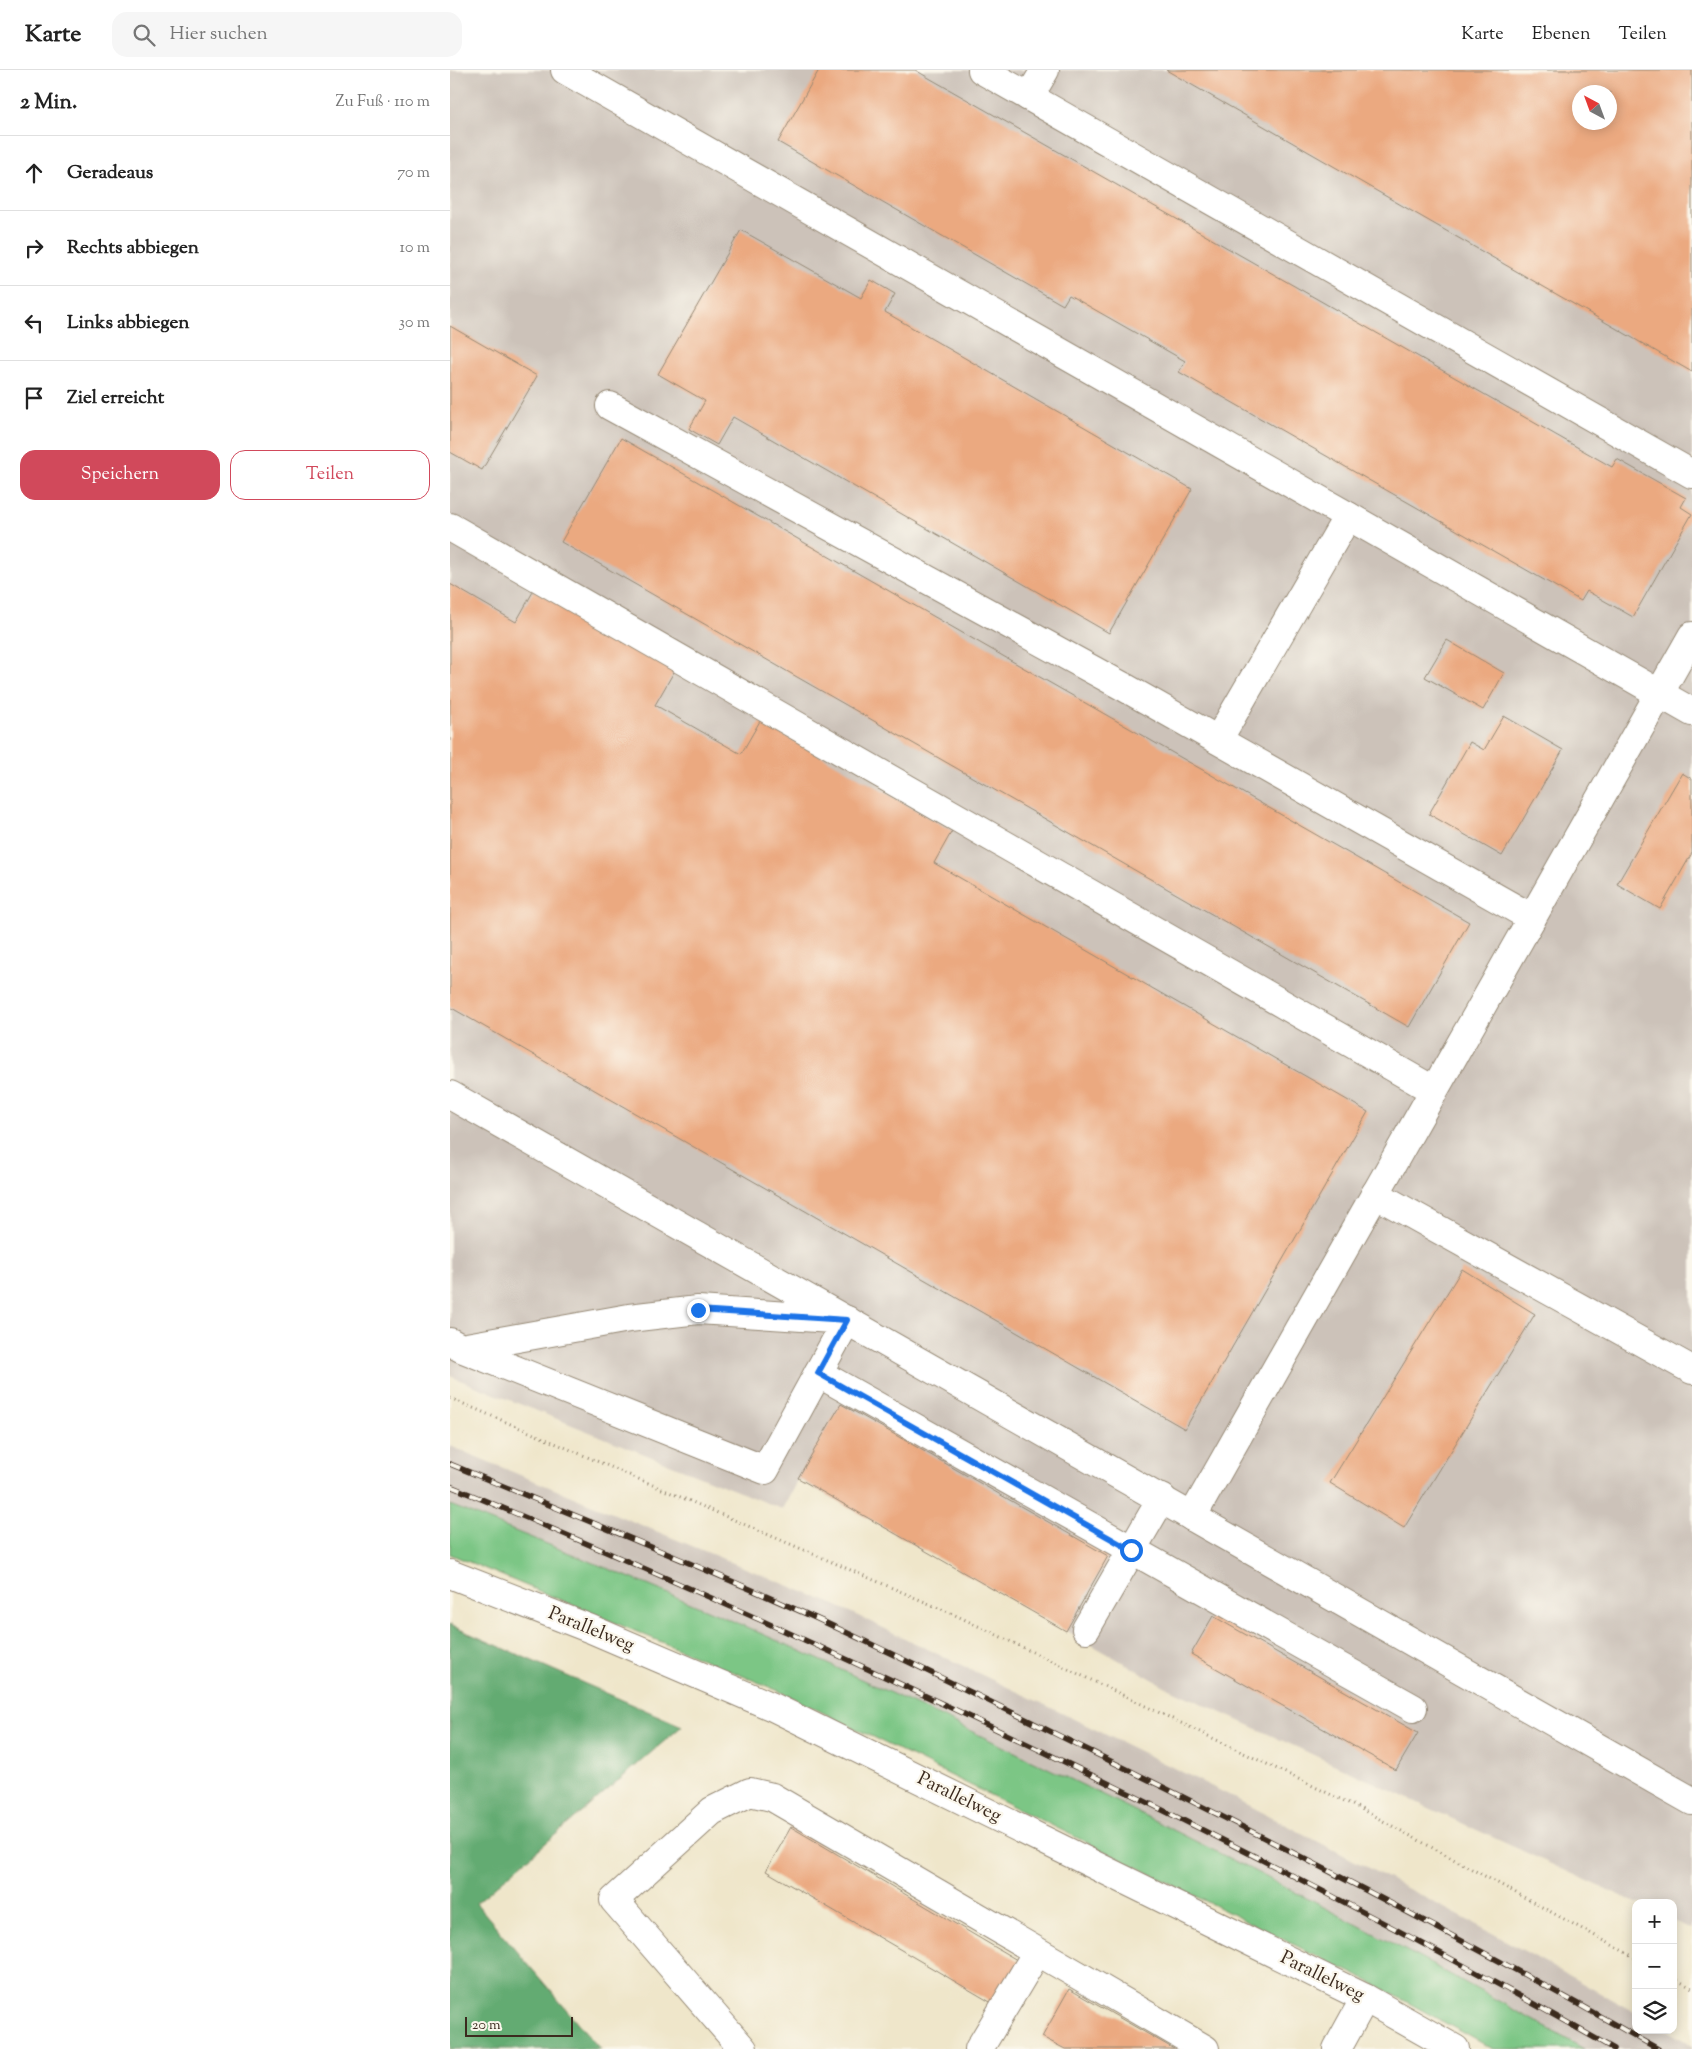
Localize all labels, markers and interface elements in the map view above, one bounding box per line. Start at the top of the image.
search box [112,12,462,57]
text: Karte [25,18,82,52]
icon: search [130,21,158,49]
text: Hier suchen [170,21,268,48]
text: Karte [1461,22,1504,48]
text: Ebenen [1532,22,1591,48]
text: Teilen [1619,22,1667,48]
north arrow [1572,85,1617,130]
text: 2 Min. [20,88,77,118]
text: Zu Fuß · 110 m [335,91,430,114]
icon: ahead [20,159,48,187]
text: Geradeaus [67,160,153,187]
text: 70 m [397,162,430,185]
icon: right [20,234,48,262]
text: Rechts abbiegen [67,235,199,262]
text: 10 m [400,237,430,260]
icon: left [20,309,48,337]
text: Links abbiegen [67,310,190,337]
text: 30 m [399,312,430,335]
icon: arrive [20,384,48,412]
text: Ziel erreicht [67,385,164,412]
button: Speichern [20,450,220,500]
button: Teilen [230,450,430,500]
route end [687,1299,710,1322]
route start [1120,1539,1143,1562]
street label: Parallelweg [544,1600,638,1660]
street label: Parallelweg [912,1766,1006,1830]
map controls [1632,1899,1677,2034]
button: + [1632,1899,1677,1944]
button: − [1632,1944,1677,1989]
street label: Parallelweg [1275,1945,1369,2009]
button: layers [1632,1989,1677,2034]
scale bar [465,2014,572,2037]
text: 20 m [472,2016,501,2036]

